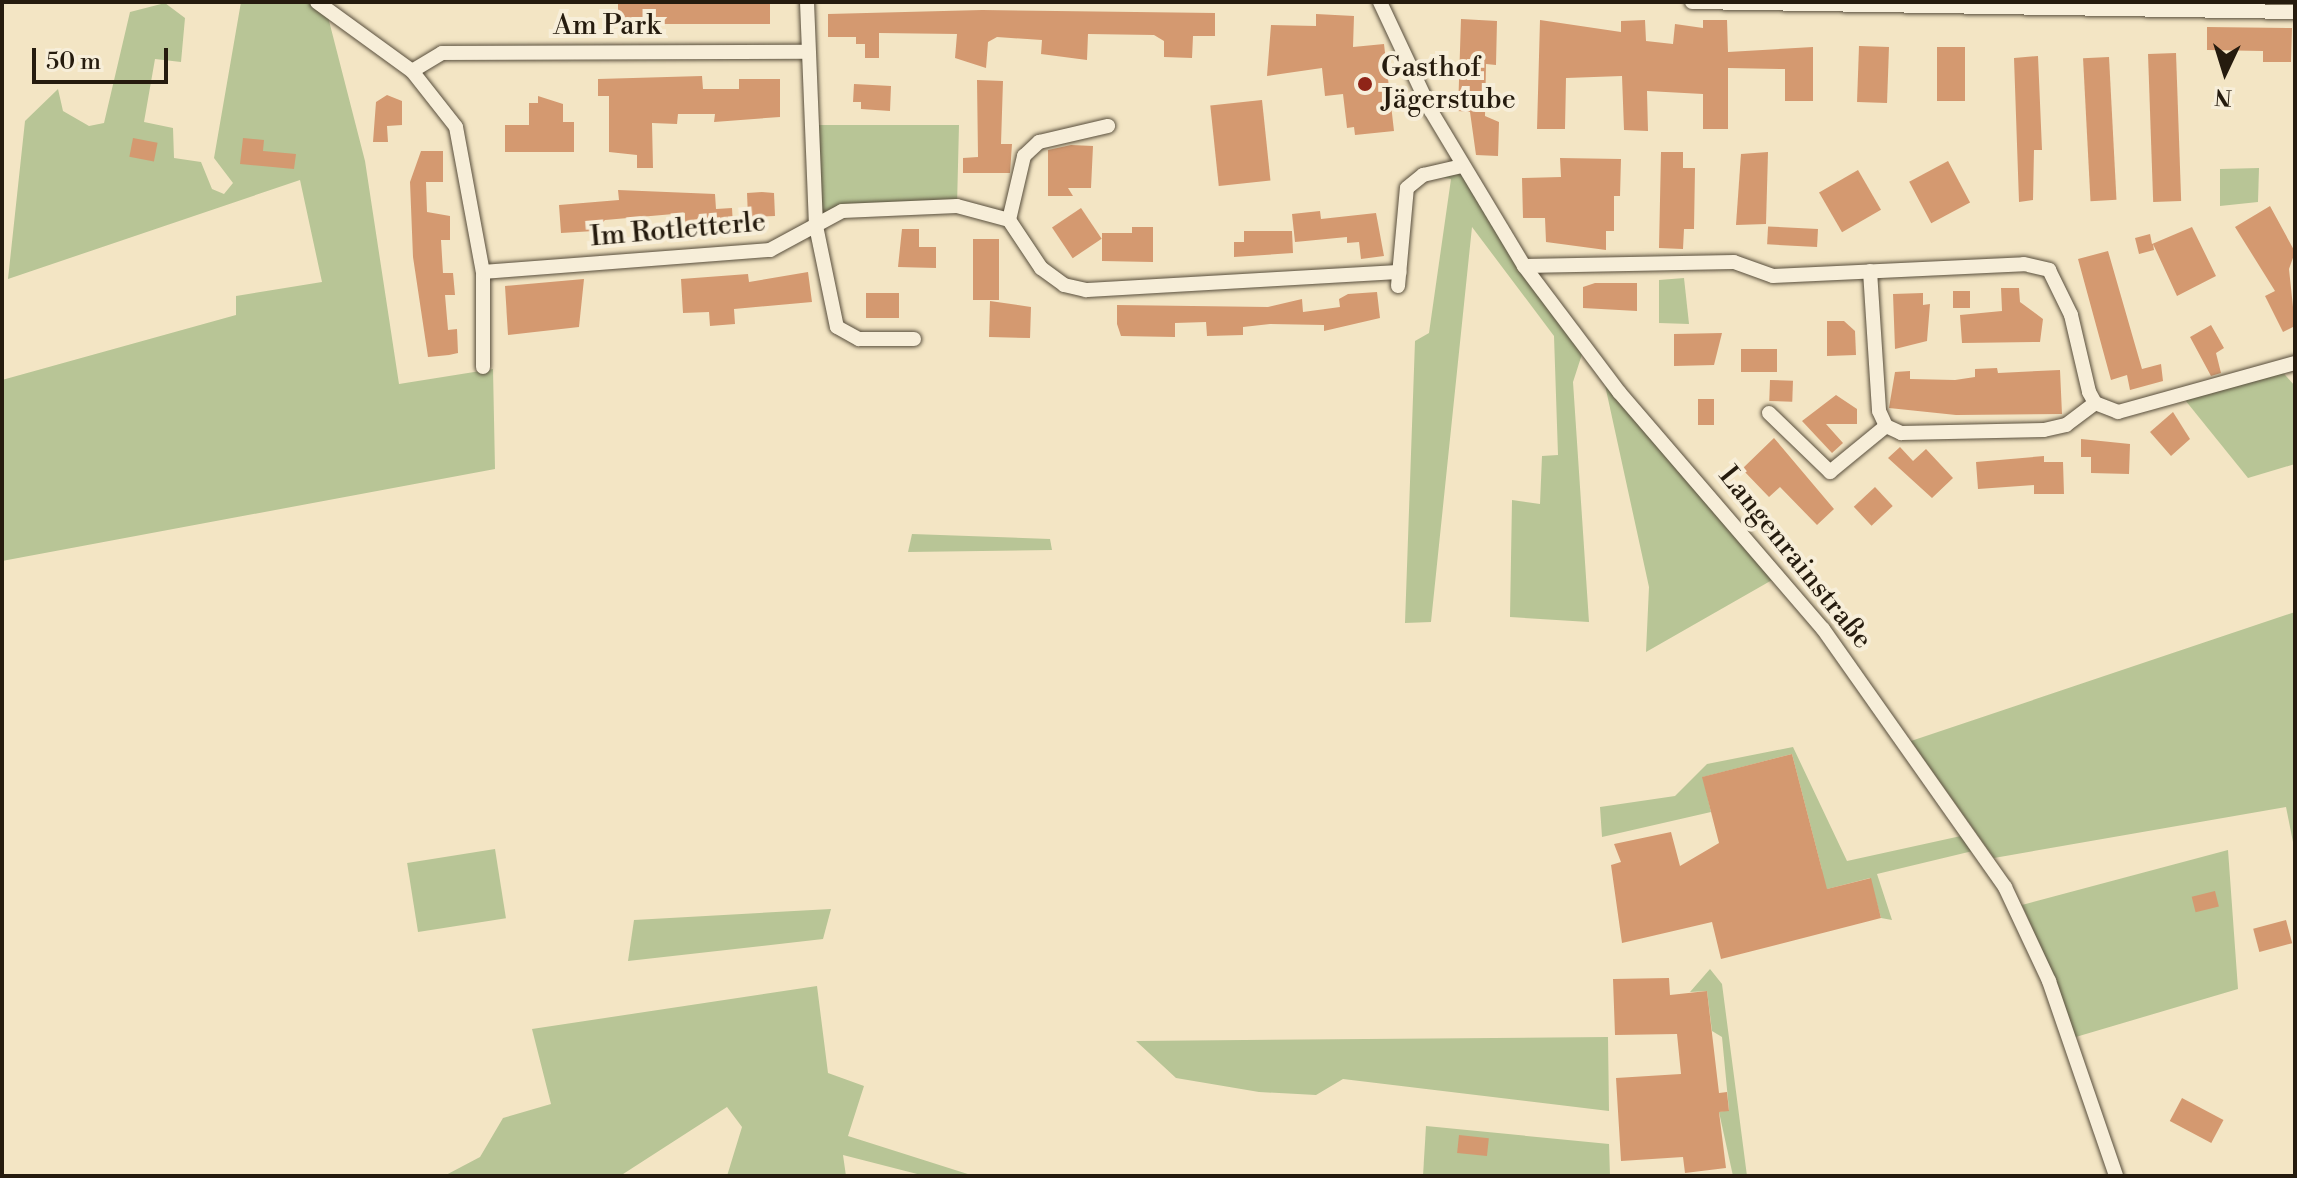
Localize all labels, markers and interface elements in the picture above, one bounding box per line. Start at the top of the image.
street label: Am Park [553,9,661,43]
scale bar [36,32,172,82]
north arrow [2185,32,2265,112]
text: 50 m [46,47,101,77]
place label: Gasthof Jägerstube [1381,51,1516,117]
marker: Gasthof Jägerstube [1356,75,1374,93]
text: N [2214,82,2233,111]
street label: Im Rotletterle [589,206,767,254]
street label: Langenrainstraße [1711,460,1879,656]

